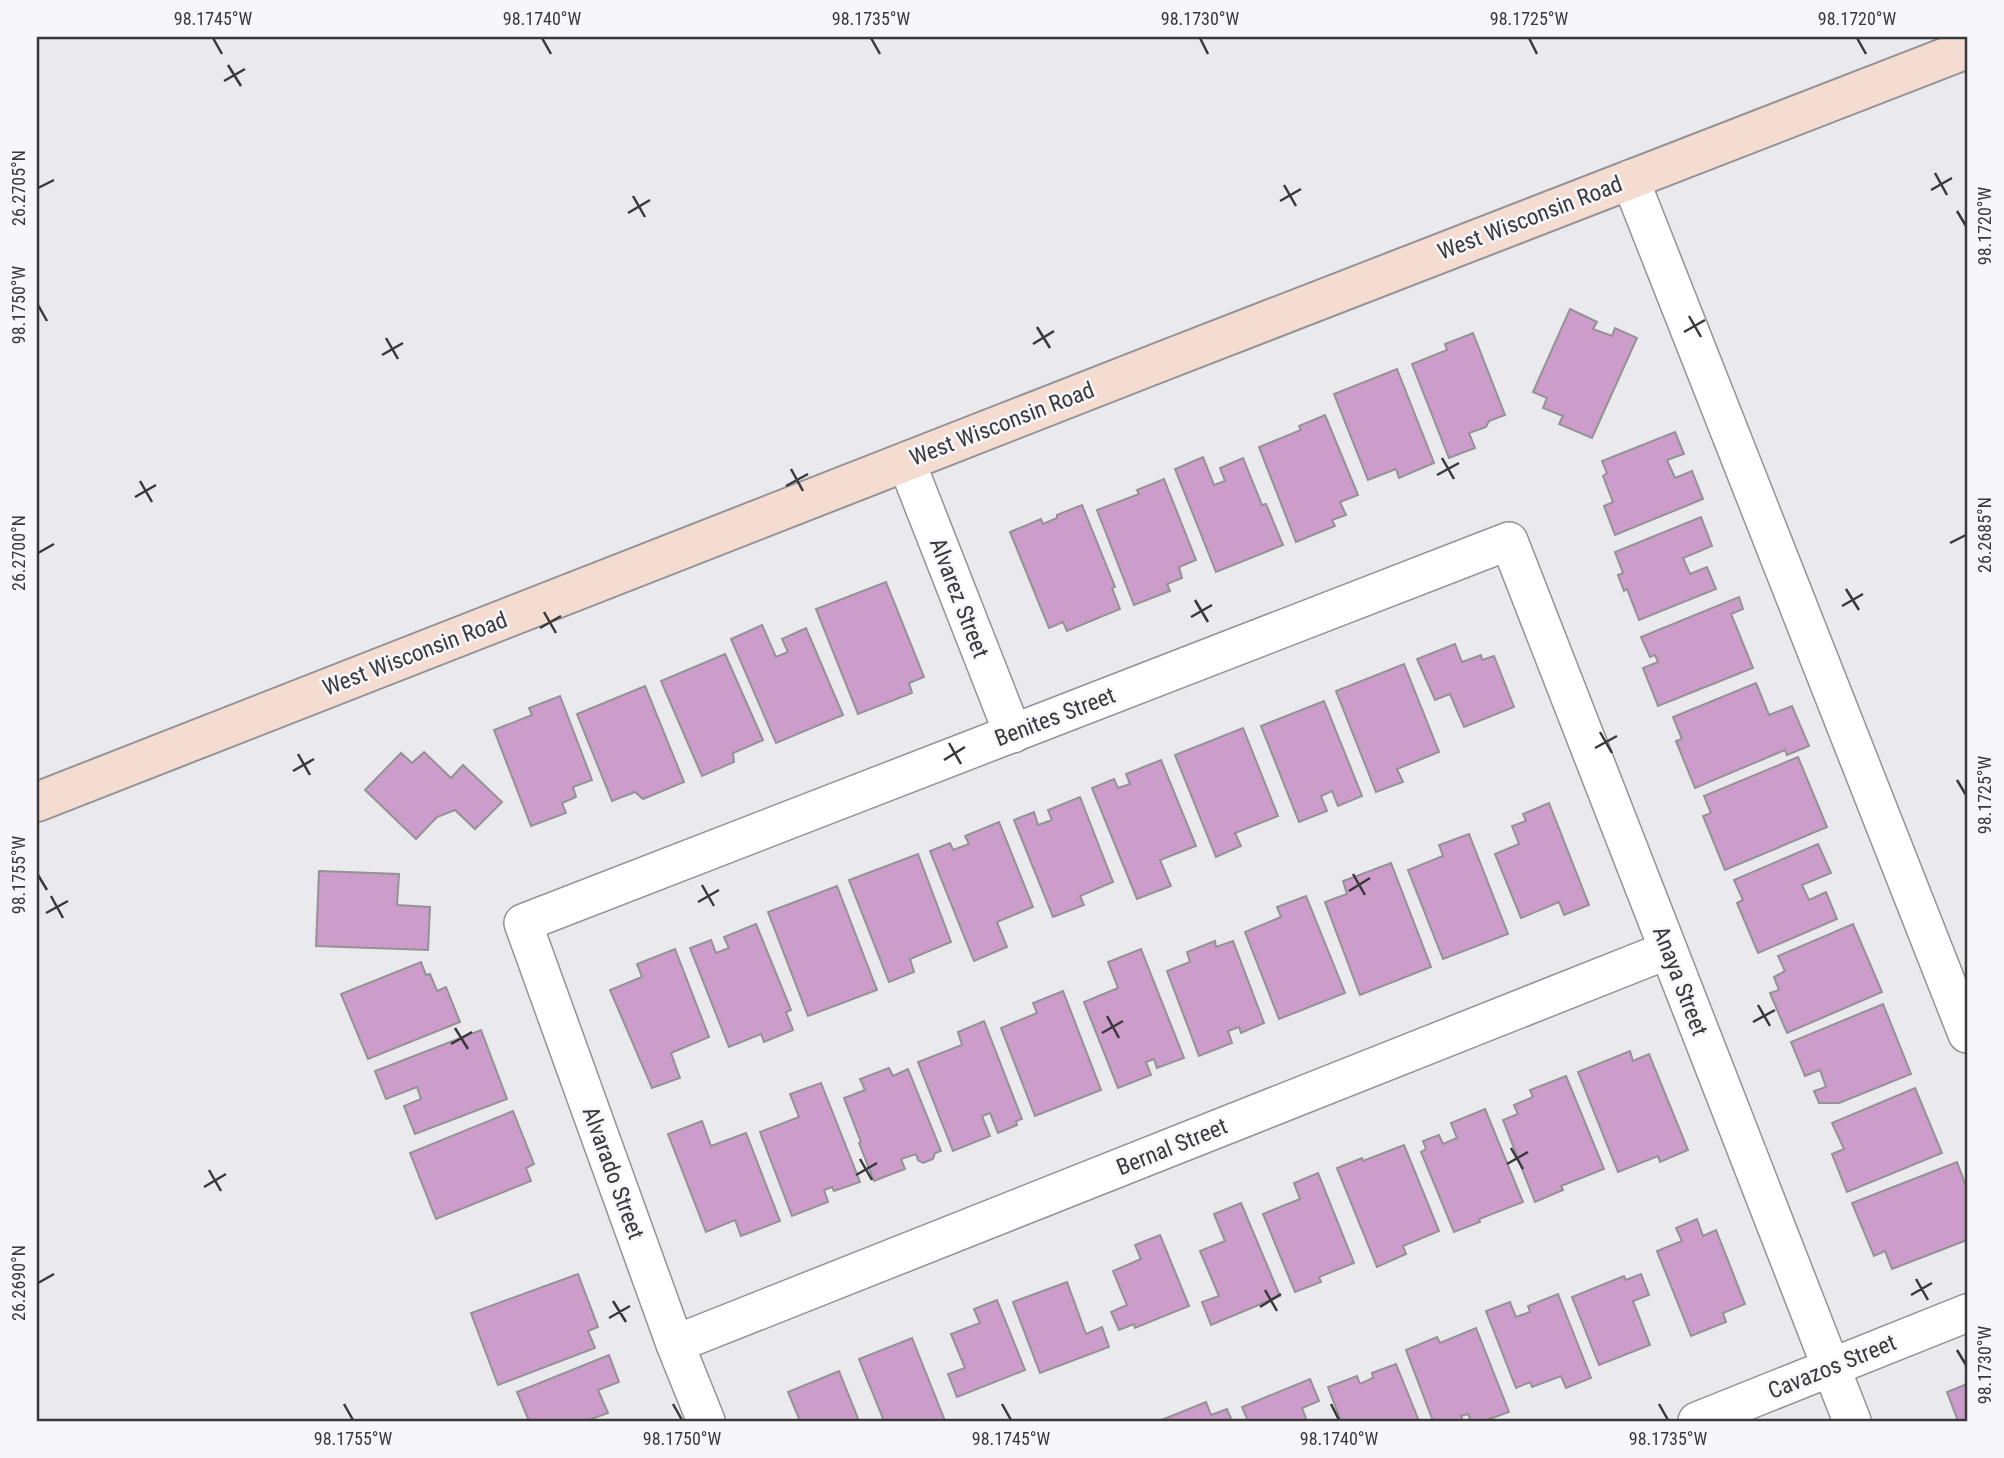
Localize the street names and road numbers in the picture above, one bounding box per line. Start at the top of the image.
street label: West Wisconsin Road [1434,170,1626,266]
street label: West Wisconsin Road [906,376,1098,472]
street label: Alvarez Street [924,534,994,662]
street label: West Wisconsin Road [319,606,511,702]
street label: Benites Street [991,682,1119,752]
street label: Anaya Street [1647,923,1713,1039]
street label: Alvarado Street [577,1103,649,1243]
street label: Bernal Street [1113,1113,1231,1181]
street label: Cavazos Street [1764,1329,1900,1405]

